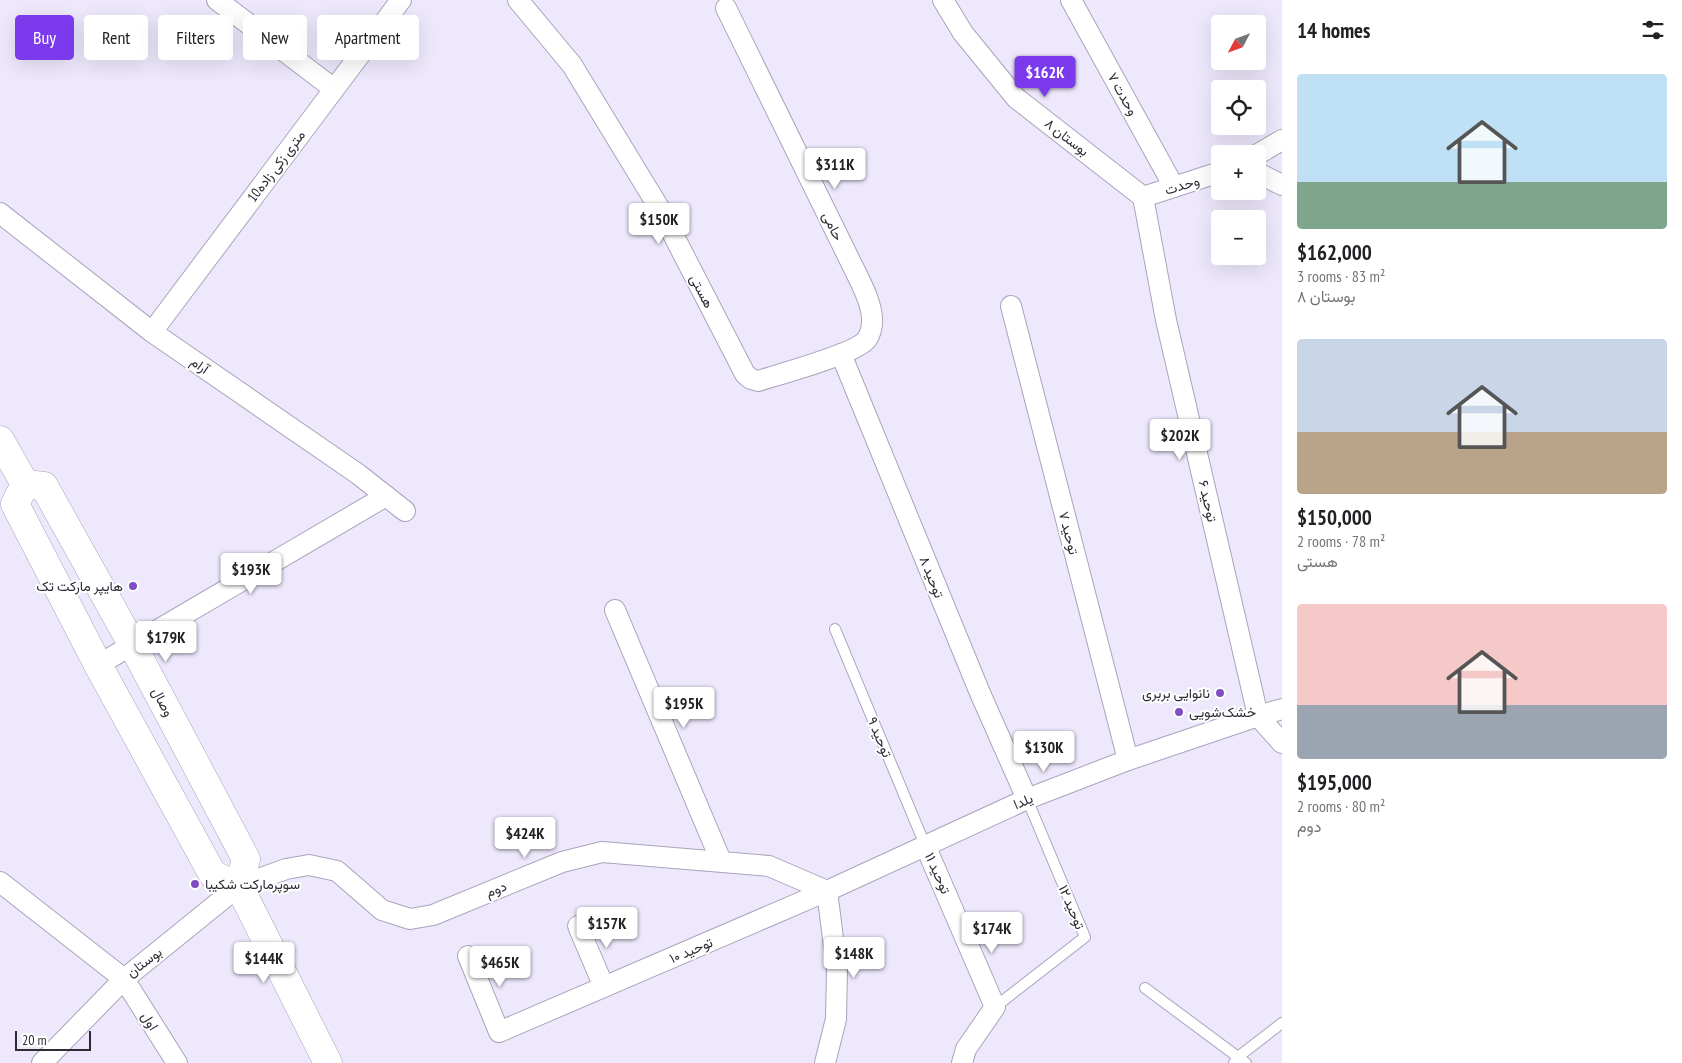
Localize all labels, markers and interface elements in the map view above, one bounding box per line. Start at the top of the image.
chip: Buy [15,15,74,60]
chip: Rent [84,15,148,60]
chip: Filters [158,15,233,60]
chip: New [243,15,307,60]
chip: Apartment [317,15,419,60]
north arrow [1211,15,1266,70]
map controls [1211,15,1266,265]
icon: filters [1639,16,1667,44]
text: 14 homes [1297,17,1370,44]
pin: $162K [1010,56,1080,98]
text: $162K [1026,62,1064,82]
street label: وحدت ۷ [1104,69,1142,119]
button: locate [1211,80,1266,135]
icon: home [1437,107,1527,197]
street label: بوستان ۸ [1041,114,1093,160]
street label: 10متری زکی زاده [243,126,309,206]
button: + [1211,145,1266,200]
pin: $311K [800,148,870,190]
text: $311K [816,154,854,174]
street label: وحدت [1162,171,1202,199]
pin: $150K [624,202,694,245]
text: $150K [640,209,678,229]
street label: حامی [818,209,848,243]
button: − [1211,210,1266,265]
text: $162,000 [1297,239,1372,266]
text: 3 rooms · 83 m² [1297,266,1385,286]
street label: هستی [686,271,718,311]
text: بوستان ۸ [1297,286,1355,306]
street label: آرام [187,352,214,379]
icon: home [1437,372,1527,462]
pin: $202K [1145,418,1215,461]
text: $202K [1161,425,1199,445]
street label: توحید ۶ [1194,478,1222,524]
text: $150,000 [1297,504,1372,531]
street label: توحید ۷ [1055,510,1083,556]
text: 2 rooms · 78 m² [1297,531,1385,551]
text: هستی [1297,551,1338,571]
pin: $193K [216,552,286,595]
street label: توحید ۸ [915,553,949,601]
text: $193K [232,559,270,579]
place label: هایپر مارکت تک [36,577,123,596]
marker: هایپر مارکت تک [127,580,139,592]
pin: $179K [131,620,201,663]
text: $179K [147,627,185,647]
icon: home [1437,637,1527,727]
street label: وصال [147,684,178,720]
place label: نانوایی بربری [1142,684,1210,702]
pin: $195K [649,686,719,729]
marker: نانوایی بربری [1214,687,1226,699]
text: $195K [665,693,703,713]
place label: خشک‌شویی [1189,703,1256,721]
marker: خشک‌شویی [1173,706,1185,718]
street label: توحید ۹ [863,714,897,760]
pin: $130K [1009,730,1079,773]
text: $130K [1025,737,1063,757]
text: $195,000 [1297,769,1372,796]
street label: یلدا [1011,789,1035,813]
text: 2 rooms · 80 m² [1297,796,1385,816]
pin: $424K [490,816,560,859]
text: دوم [1297,816,1321,836]
text: $424K [506,823,544,843]
street label: توحید ۱۱ [921,849,955,897]
place label: سوپرمارکت شکیبا [205,875,300,894]
street label: دوم [483,877,509,901]
marker: سوپرمارکت شکیبا [189,878,201,890]
street label: توحید ۱۲ [1055,882,1089,932]
pin: $157K [572,906,642,949]
pin: $174K [957,912,1027,954]
text: $157K [588,913,626,933]
text: $174K [973,918,1011,938]
street label: توحید ۱۰ [667,933,715,967]
pin: $148K [819,936,889,979]
pin: $144K [229,942,299,984]
street label: بوستان [123,943,165,981]
text: $148K [835,943,873,963]
pin: $465K [465,946,535,988]
text: $144K [245,948,283,968]
text: $465K [481,952,519,972]
street label: اول [137,1008,163,1034]
scale bar [15,1028,91,1051]
text: 20 m [22,1031,47,1049]

